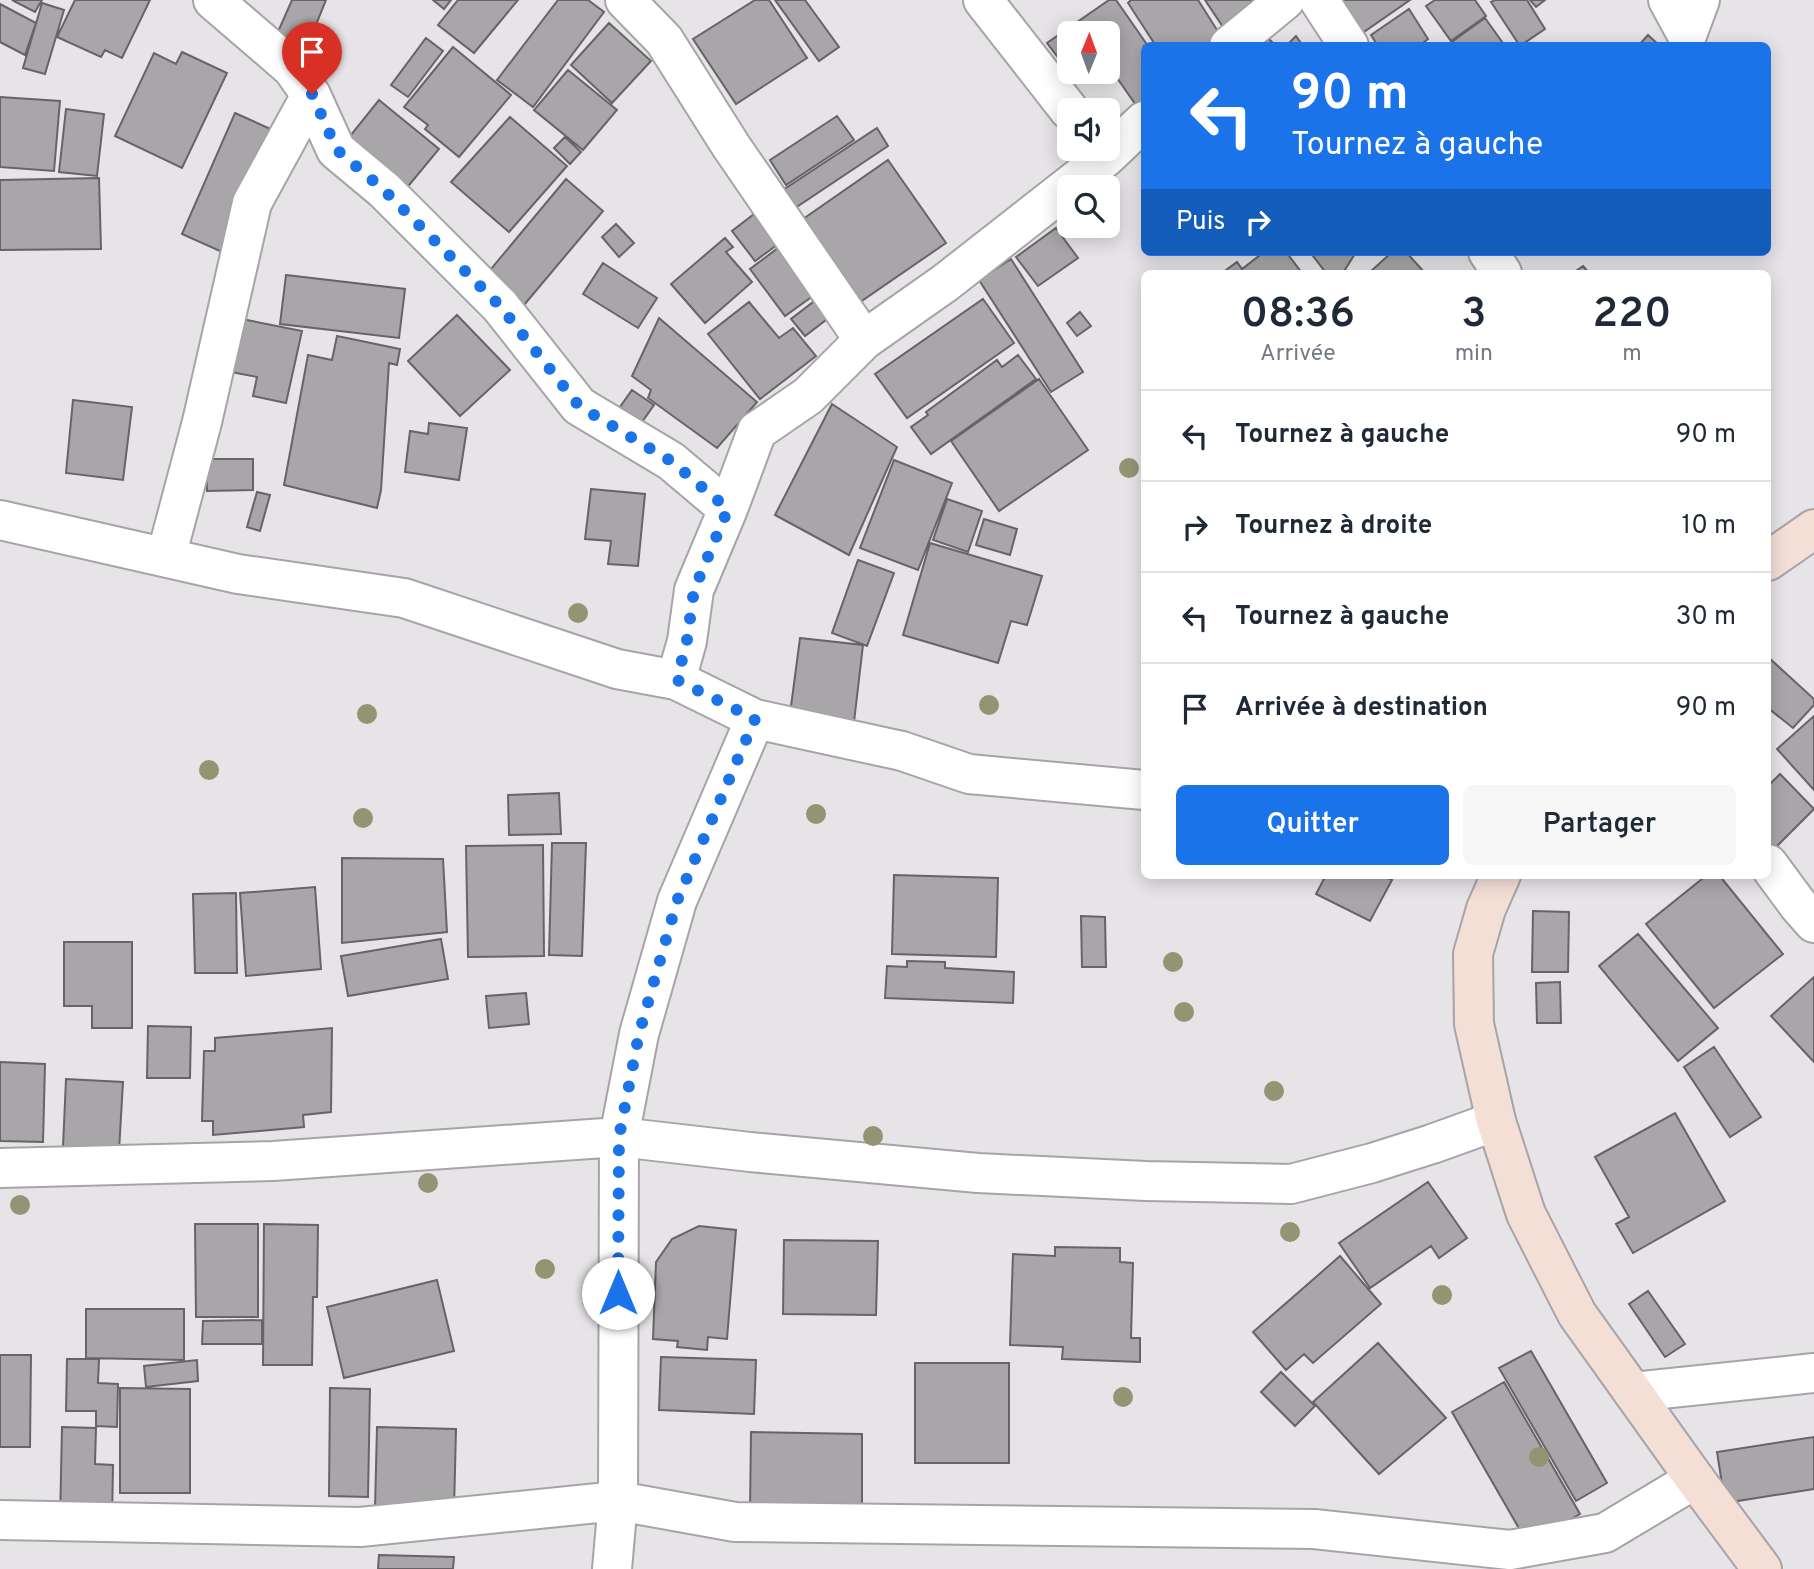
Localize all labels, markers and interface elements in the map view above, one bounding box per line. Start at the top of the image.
north arrow [1057,21,1120,84]
map controls [1057,21,1120,238]
pin [282,22,342,94]
icon: arrive [293,33,331,71]
text: 90 m [1291,65,1409,127]
icon: left [1176,70,1267,161]
button: sound [1057,98,1120,161]
text: Tournez à gauche [1291,126,1543,166]
button: search [1057,175,1120,238]
icon: right [1239,203,1277,241]
text: Puis [1176,206,1225,239]
text: 08:36 [1241,289,1355,342]
text: 3 [1461,289,1486,342]
text: 220 [1593,289,1671,342]
text: Arrivée [1260,340,1336,369]
text: min [1455,340,1493,369]
text: m [1622,340,1642,369]
icon: left [1176,417,1214,455]
text: Tournez à gauche [1235,419,1449,452]
text: 90 m [1676,419,1736,452]
icon: right [1176,508,1214,546]
text: Tournez à droite [1235,510,1432,543]
text: 10 m [1681,510,1736,543]
icon: left [1176,599,1214,637]
text: Tournez à gauche [1235,601,1449,634]
text: 30 m [1676,601,1736,634]
icon: arrive [1176,690,1214,728]
text: Arrivée à destination [1235,692,1488,725]
text: 90 m [1676,692,1736,725]
button: Quitter [1176,785,1449,865]
button: Partager [1463,785,1736,865]
position arrow [581,1256,655,1330]

